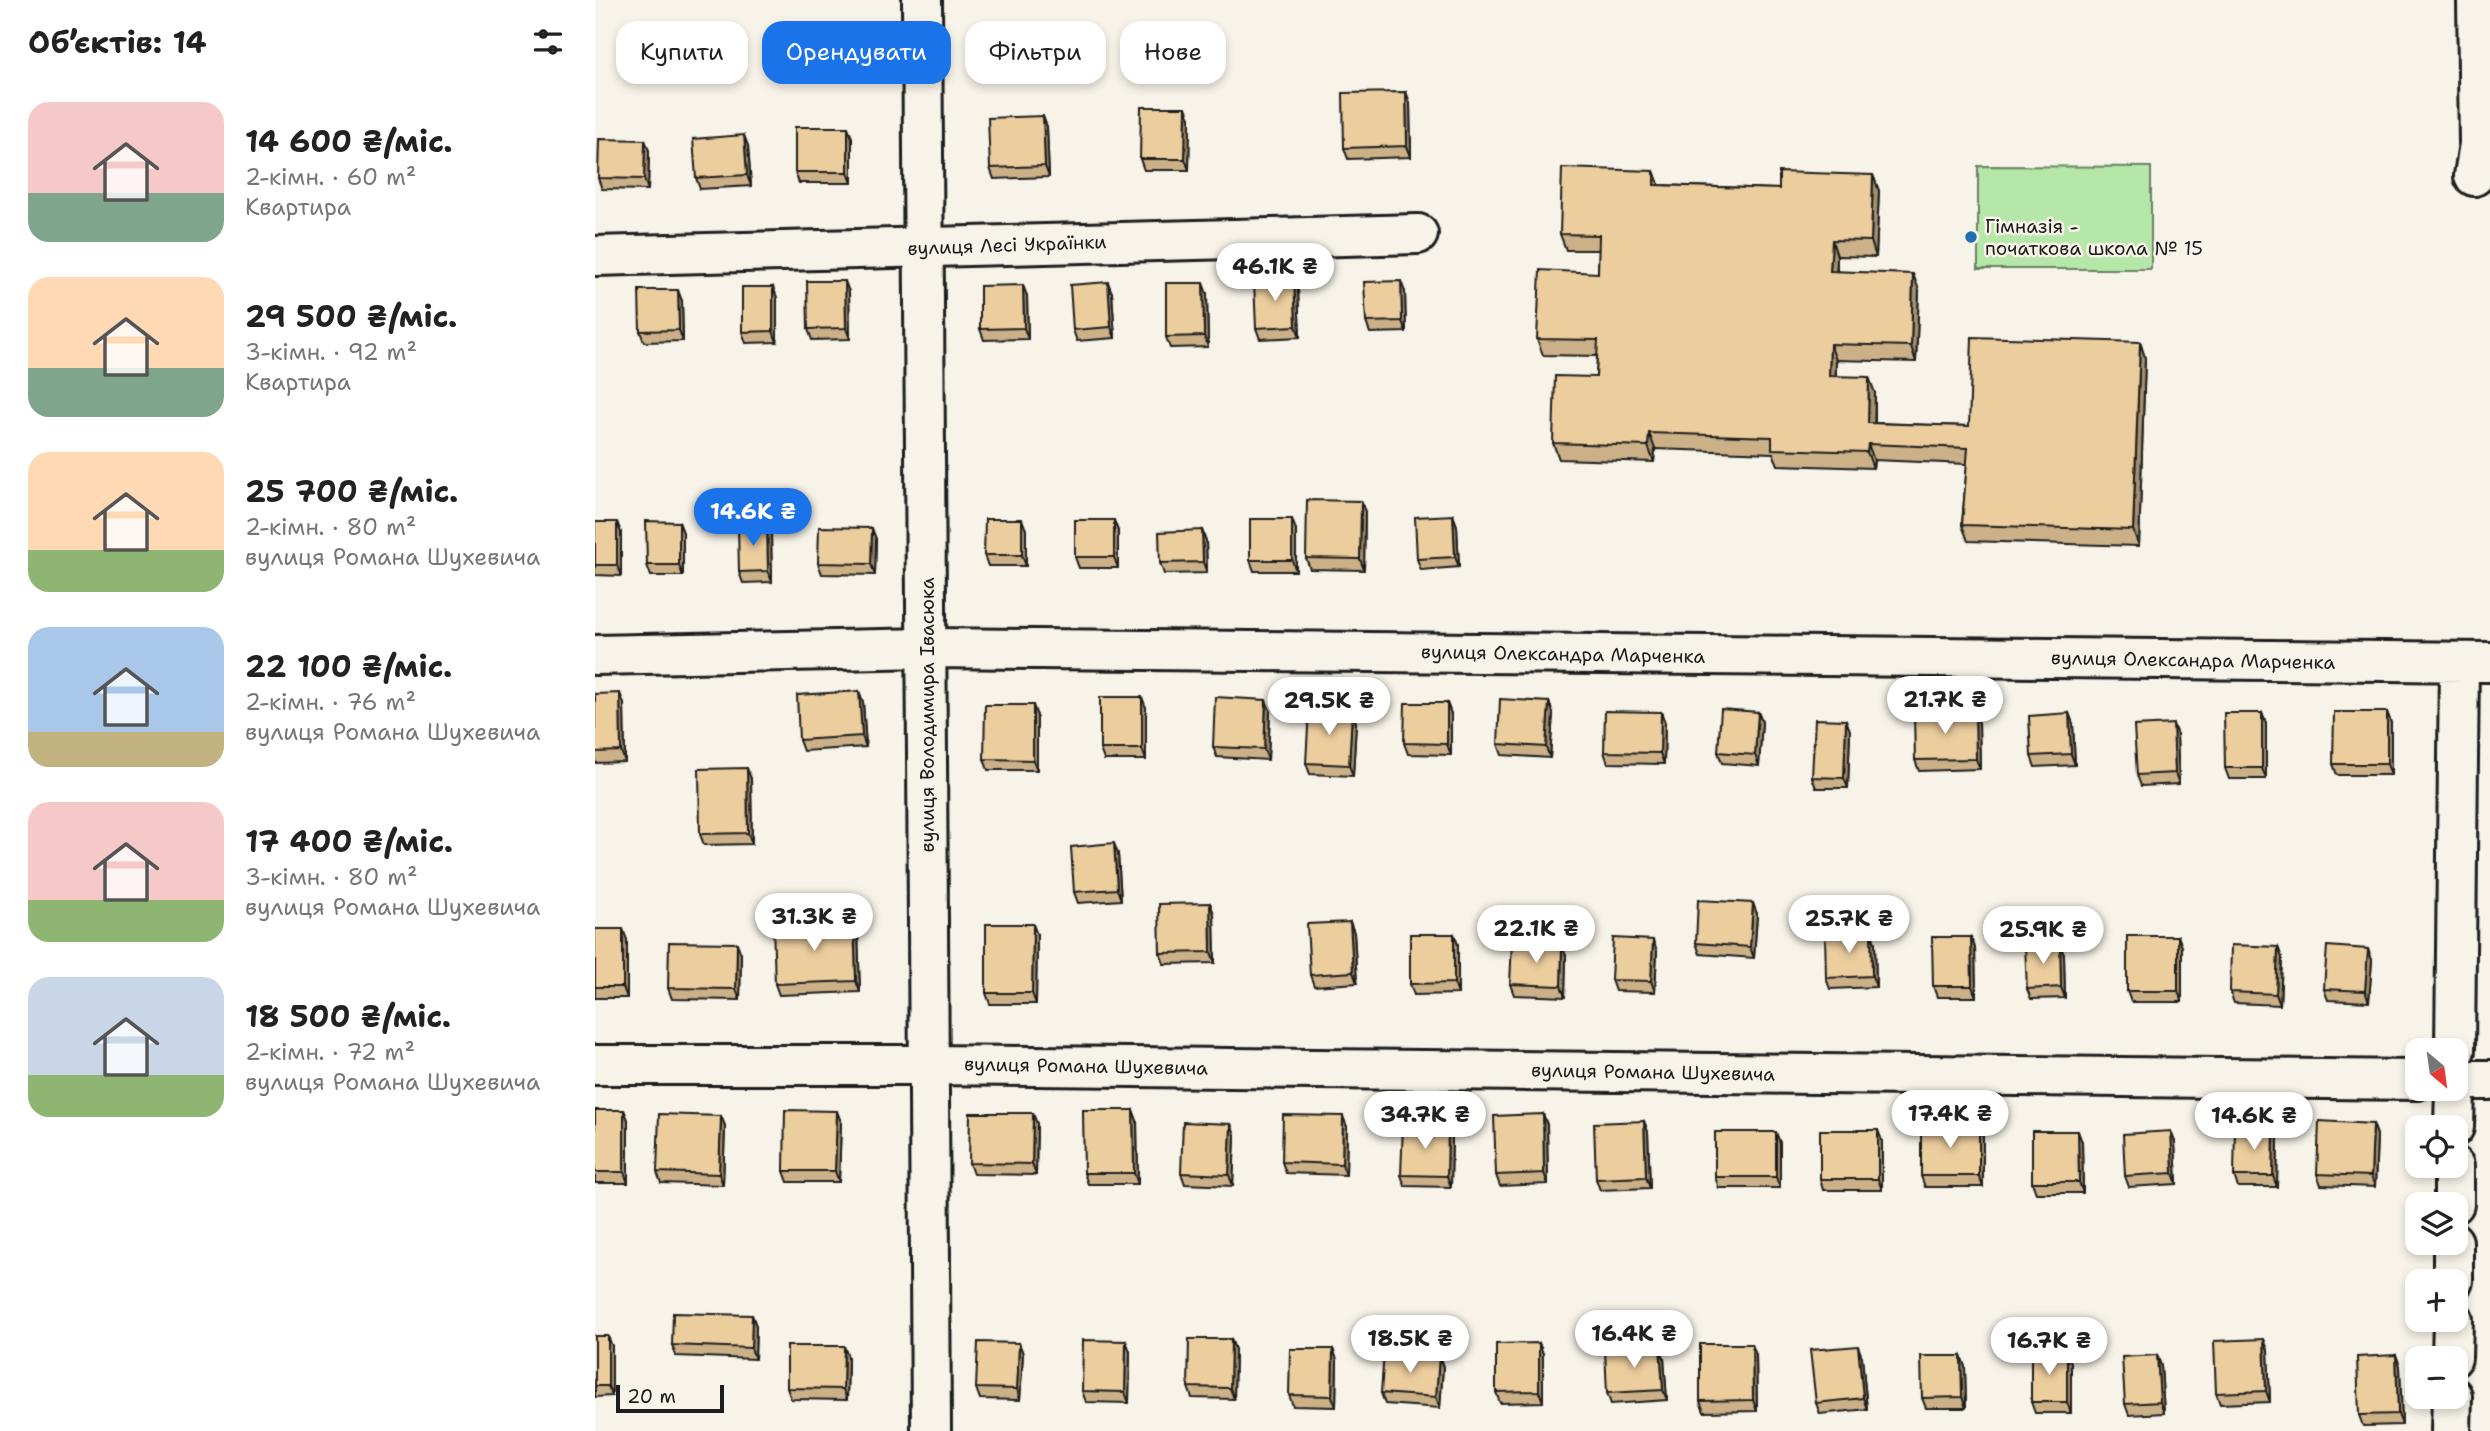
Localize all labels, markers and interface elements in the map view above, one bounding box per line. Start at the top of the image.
chip: Купити [616,21,748,84]
chip: Орендувати [762,21,951,84]
chip: Фільтри [965,21,1106,84]
chip: Нове [1120,21,1226,84]
text: Об’єктів: 14 [28,22,207,63]
icon: filters [529,23,567,61]
text: 14 600 ₴/міс. [245,121,453,162]
icon: home [84,130,168,214]
text: 2-кімн. · 60 m² [245,162,416,192]
text: Квартира [245,192,351,222]
place label: Гімназія - початкова школа № 15 [1985,214,2203,261]
street label: вулиця Лесі Українки [907,229,1107,261]
marker: Гімназія - початкова школа № 15 [1963,229,1979,245]
pin: 46.1K ₴ [1210,244,1340,303]
text: 46.1K ₴ [1232,251,1318,281]
text: 29 500 ₴/міс. [245,296,457,337]
icon: home [84,305,168,389]
text: 3-кімн. · 92 m² [245,337,417,367]
text: Квартира [245,367,351,397]
text: 25 700 ₴/міс. [245,471,458,512]
icon: home [84,480,168,564]
pin: 14.6K ₴ [688,489,818,548]
text: 14.6K ₴ [710,496,796,526]
text: 2-кімн. · 80 m² [245,512,416,542]
text: вулиця Романа Шухевича [245,542,540,572]
street label: вулиця Володимира Івасюка [915,577,940,853]
street label: вулиця Олександра Марченка [1421,639,1706,669]
street label: вулиця Олександра Марченка [2051,645,2336,675]
text: 22 100 ₴/міс. [245,646,452,687]
icon: home [84,655,168,739]
pin: 21.7K ₴ [1880,676,2010,736]
pin: 29.5K ₴ [1264,678,1394,737]
text: 21.7K ₴ [1903,684,1987,714]
text: 29.5K ₴ [1283,685,1375,715]
text: 2-кімн. · 76 m² [245,687,416,717]
text: вулиця Романа Шухевича [245,717,540,747]
text: 17 400 ₴/міс. [245,821,453,862]
icon: home [84,830,168,914]
text: 3-кімн. · 80 m² [245,862,418,892]
text: вулиця Романа Шухевича [245,892,540,922]
pin: 31.3K ₴ [749,894,879,953]
pin: 25.7K ₴ [1784,895,1914,955]
text: 31.3K ₴ [771,901,857,931]
text: 25.7K ₴ [1805,903,1893,933]
pin: 22.1K ₴ [1471,906,1601,965]
pin: 25.9K ₴ [1978,906,2108,966]
text: 22.1K ₴ [1493,913,1579,943]
text: 25.9K ₴ [1999,914,2087,944]
text: 18 500 ₴/міс. [245,996,451,1037]
icon: home [84,1005,168,1089]
text: 2-кімн. · 72 m² [245,1037,415,1067]
north arrow [2405,1038,2467,1101]
map controls [2405,1038,2468,1409]
street label: вулиця Романа Шухевича [964,1051,1208,1081]
street label: вулиця Романа Шухевича [1531,1057,1775,1087]
text: вулиця Романа Шухевича [245,1067,540,1097]
pin: 17.4K ₴ [1885,1090,2015,1150]
pin: 34.7K ₴ [1360,1092,1490,1151]
pin: 14.6K ₴ [2189,1092,2319,1152]
text: 17.4K ₴ [1908,1098,1992,1128]
text: 34.7K ₴ [1380,1099,1470,1129]
text: 14.6K ₴ [2211,1100,2297,1130]
button: locate [2405,1115,2468,1178]
button: layers [2405,1192,2468,1255]
button: + [2405,1269,2468,1332]
pin: 16.4K ₴ [1569,1310,1699,1370]
pin: 18.5K ₴ [1345,1316,1475,1375]
text: 16.4K ₴ [1591,1318,1677,1348]
pin: 16.7K ₴ [1984,1318,2114,1377]
text: 18.5K ₴ [1367,1323,1453,1353]
text: 16.7K ₴ [2007,1325,2091,1355]
button: − [2405,1346,2468,1409]
scale bar [616,1382,725,1414]
text: 20 m [627,1384,676,1409]

